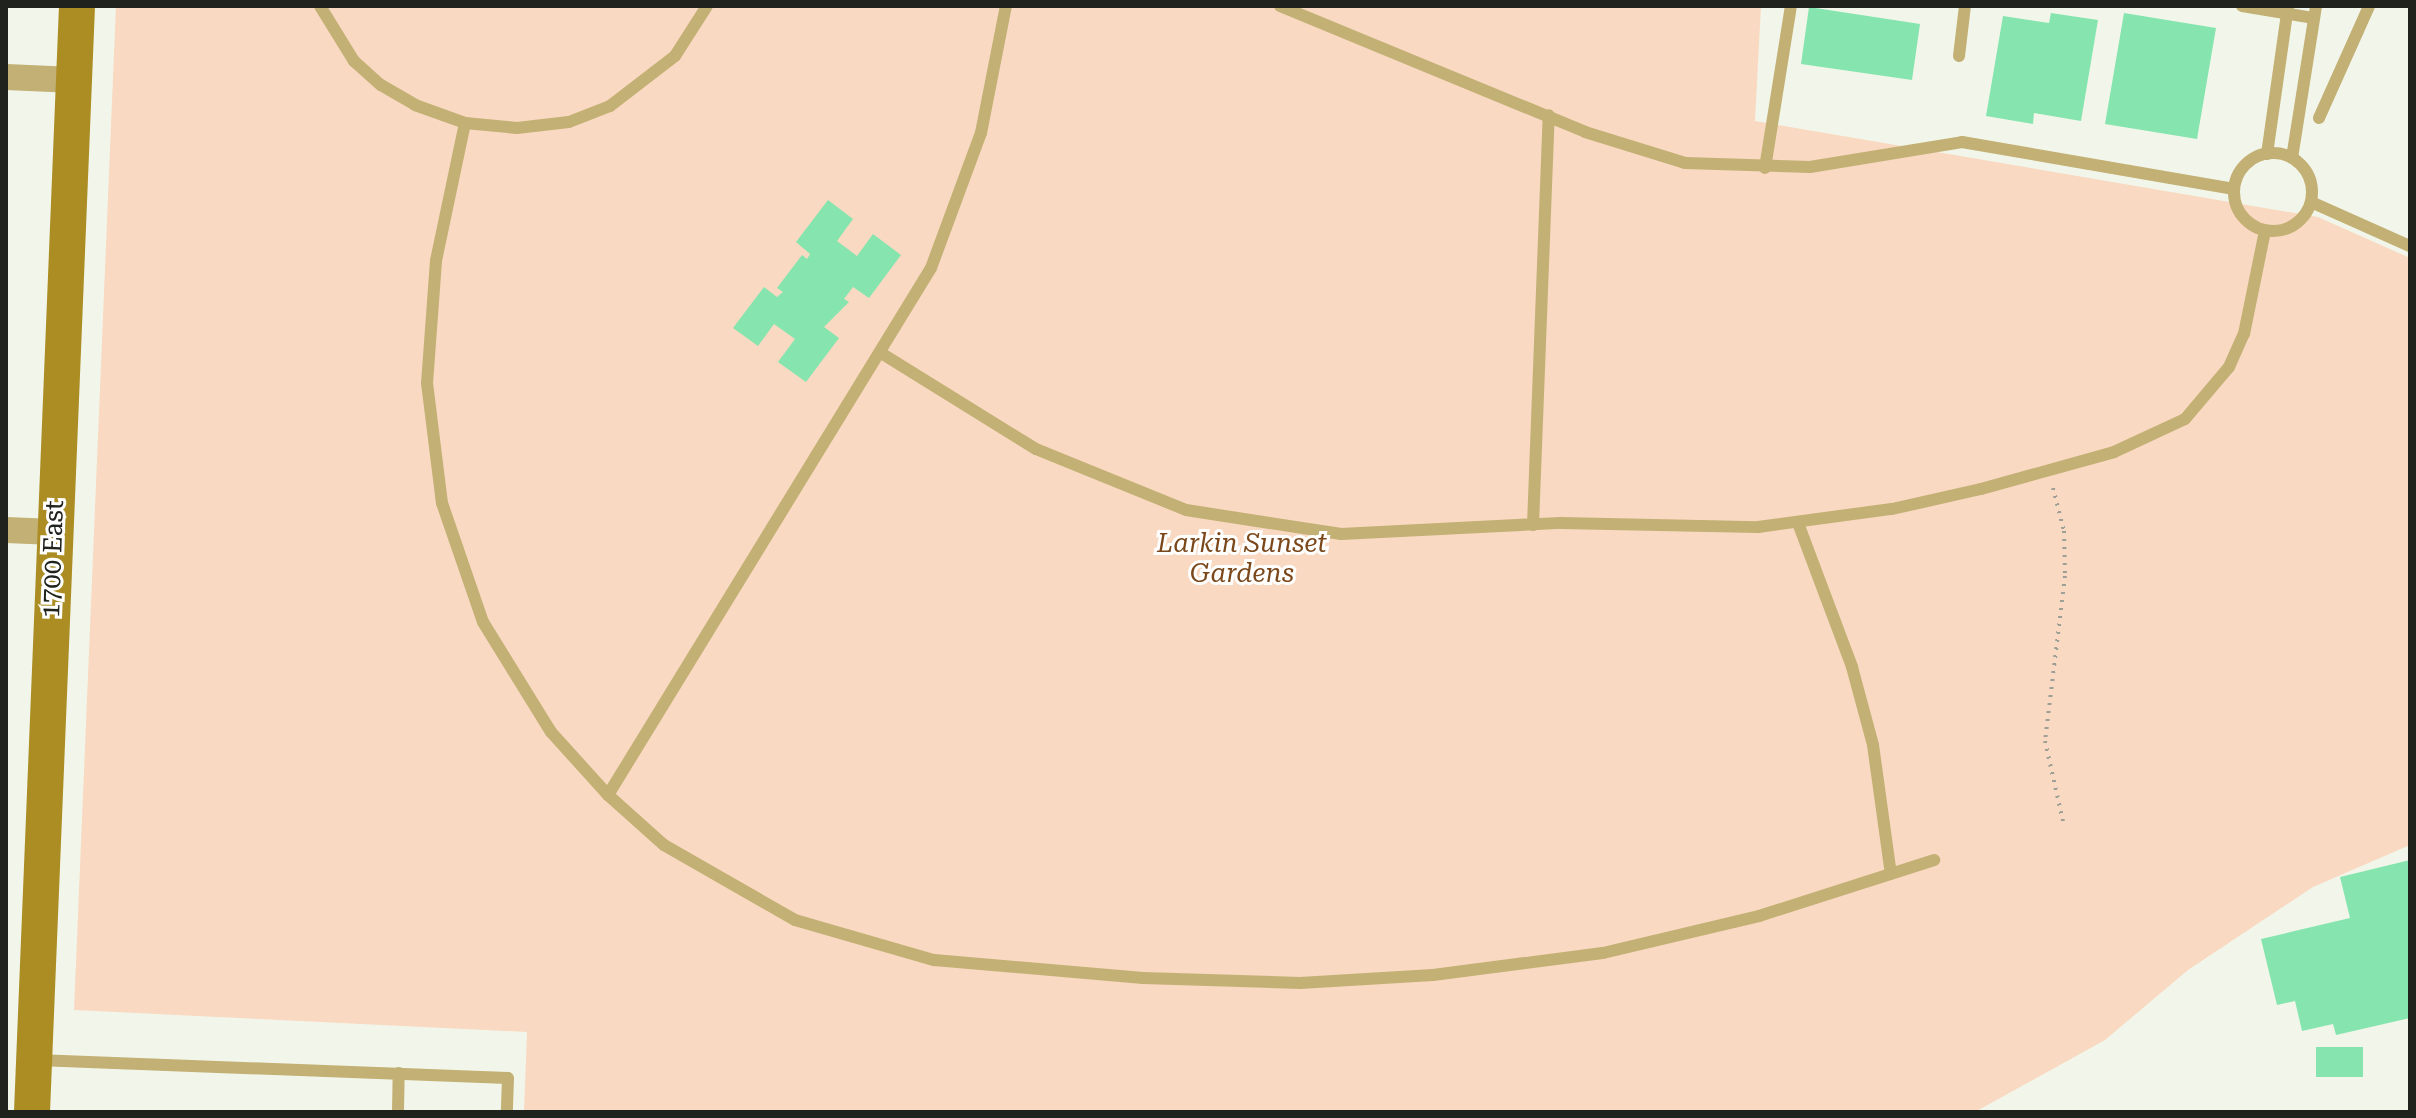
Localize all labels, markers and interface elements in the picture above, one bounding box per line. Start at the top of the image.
street label: 1700 East [35,500,71,618]
park label: Larkin Sunset Gardens [1157,528,1327,590]

